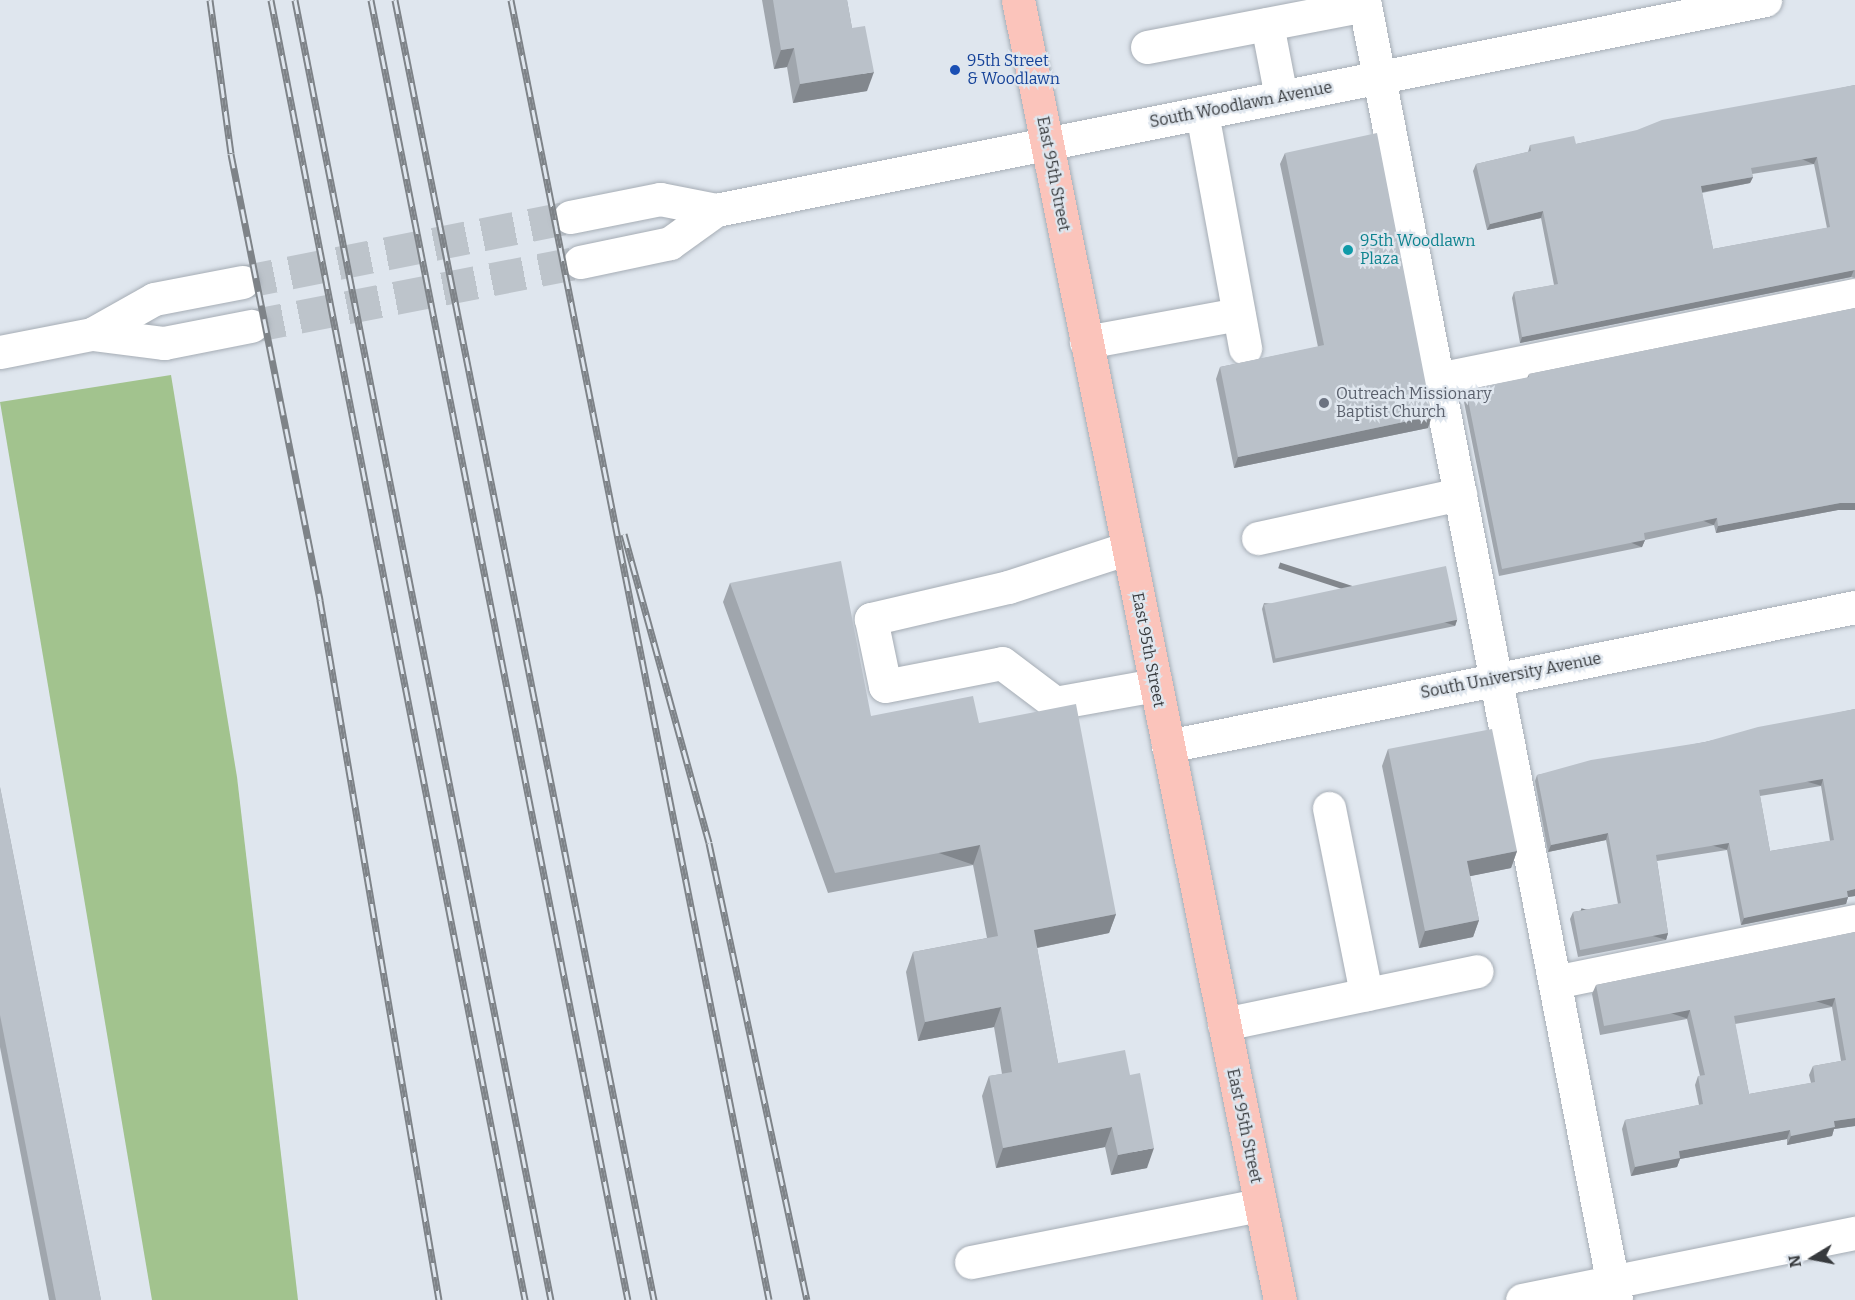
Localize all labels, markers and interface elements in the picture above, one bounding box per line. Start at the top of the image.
place label: 95th Street & Woodlawn [967,51,1060,89]
marker: 95th Street & Woodlawn [948,63,962,77]
street label: South Woodlawn Avenue [1148,78,1334,132]
street label: East 95th Street [1032,115,1074,233]
place label: 95th Woodlawn Plaza [1360,231,1475,269]
marker: 95th Woodlawn Plaza [1341,243,1355,257]
place label: Outreach Missionary Baptist Church [1336,384,1492,422]
marker: Outreach Missionary Baptist Church [1317,396,1331,410]
street label: East 95th Street [1127,591,1169,709]
street label: South University Avenue [1419,649,1603,703]
street label: East 95th Street [1222,1067,1266,1185]
north arrow [1783,1228,1843,1288]
text: N [1784,1253,1805,1269]

